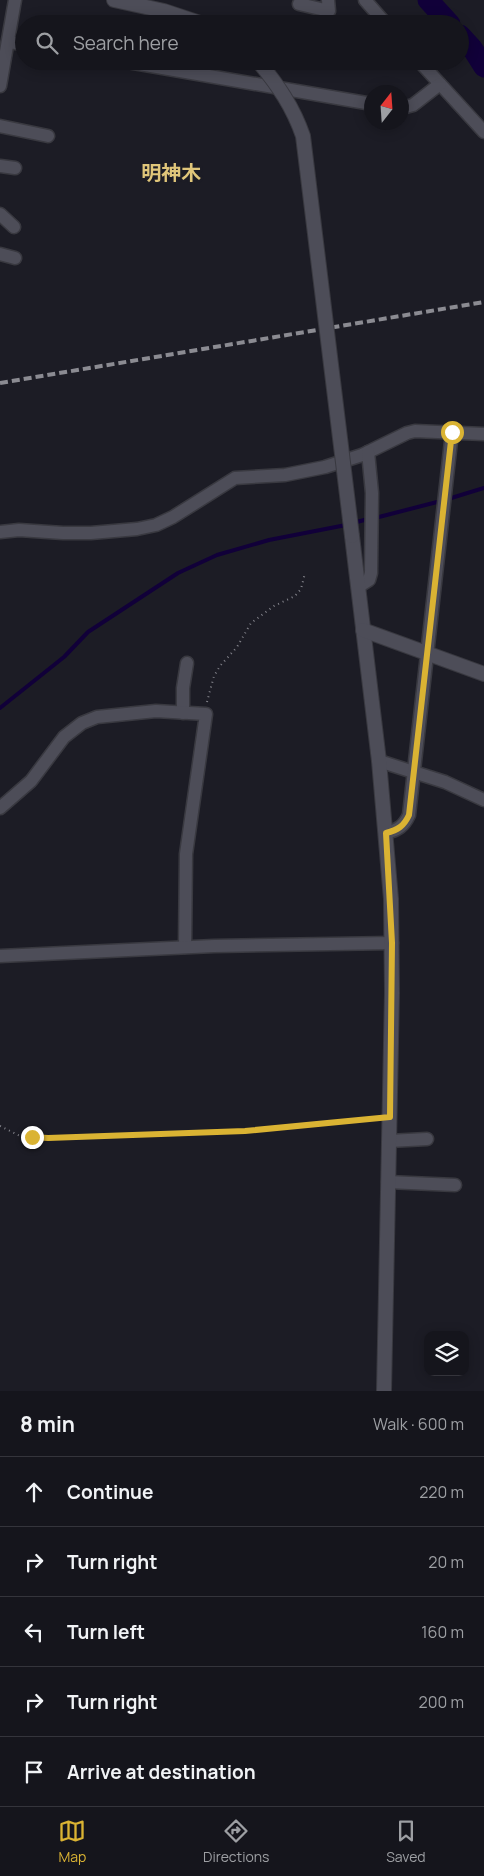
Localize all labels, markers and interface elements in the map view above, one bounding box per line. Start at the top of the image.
search box [15,15,469,70]
icon: search [33,29,61,57]
text: Search here [73,30,179,56]
north arrow [364,85,409,130]
district label: 明神木 [141,159,201,186]
route start [441,421,464,444]
route end [21,1126,44,1149]
map controls [424,1331,469,1376]
button: layers [424,1331,469,1376]
text: 8 min [20,1410,75,1438]
text: Walk · 600 m [373,1413,464,1435]
icon: ahead [20,1478,48,1506]
text: Continue [67,1479,153,1505]
text: 220 m [419,1481,464,1503]
icon: right [20,1548,48,1576]
text: Turn right [67,1549,157,1575]
text: 20 m [428,1551,464,1573]
icon: left [20,1618,48,1646]
text: Turn left [67,1619,145,1645]
text: 160 m [421,1621,464,1643]
icon: right [20,1688,48,1716]
text: Turn right [67,1689,157,1715]
text: 200 m [419,1691,464,1713]
icon: arrive [20,1758,48,1786]
text: Arrive at destination [67,1759,256,1785]
tab: Map [58,1817,86,1866]
tab: Directions [203,1817,269,1866]
tab: Saved [386,1817,426,1866]

